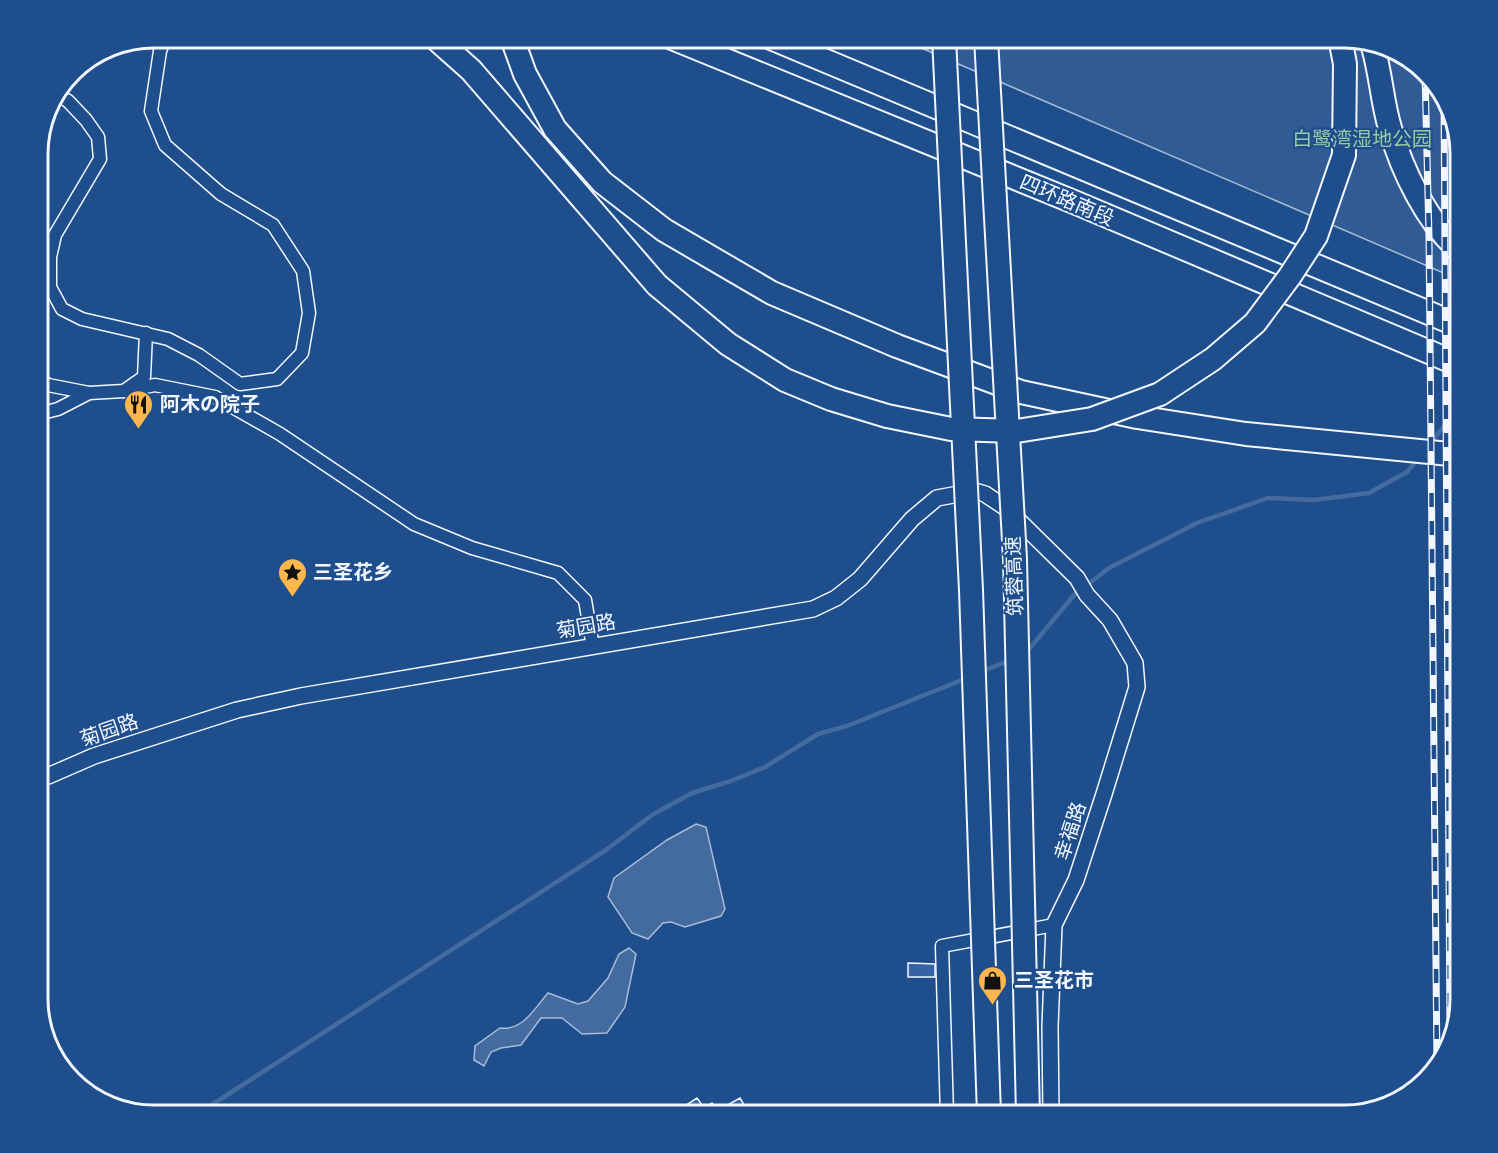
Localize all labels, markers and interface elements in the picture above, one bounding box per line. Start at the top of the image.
park label: 白鹭湾湿地公园 [1292,126,1432,152]
street label: 四环路南段 [1016,168,1118,232]
restaurant icon: 阿木の院子 [123,388,155,430]
place label: 阿木の院子 [160,391,260,417]
street label: 筑蓉高速 [1000,536,1028,616]
place icon: 三圣花乡 [276,556,308,598]
place label: 三圣花乡 [313,559,393,585]
street label: 菊园路 [554,608,618,644]
street label: 菊园路 [76,708,142,752]
street label: 幸福路 [1048,798,1092,864]
shop icon: 三圣花市 [977,964,1009,1006]
place label: 三圣花市 [1014,967,1094,993]

